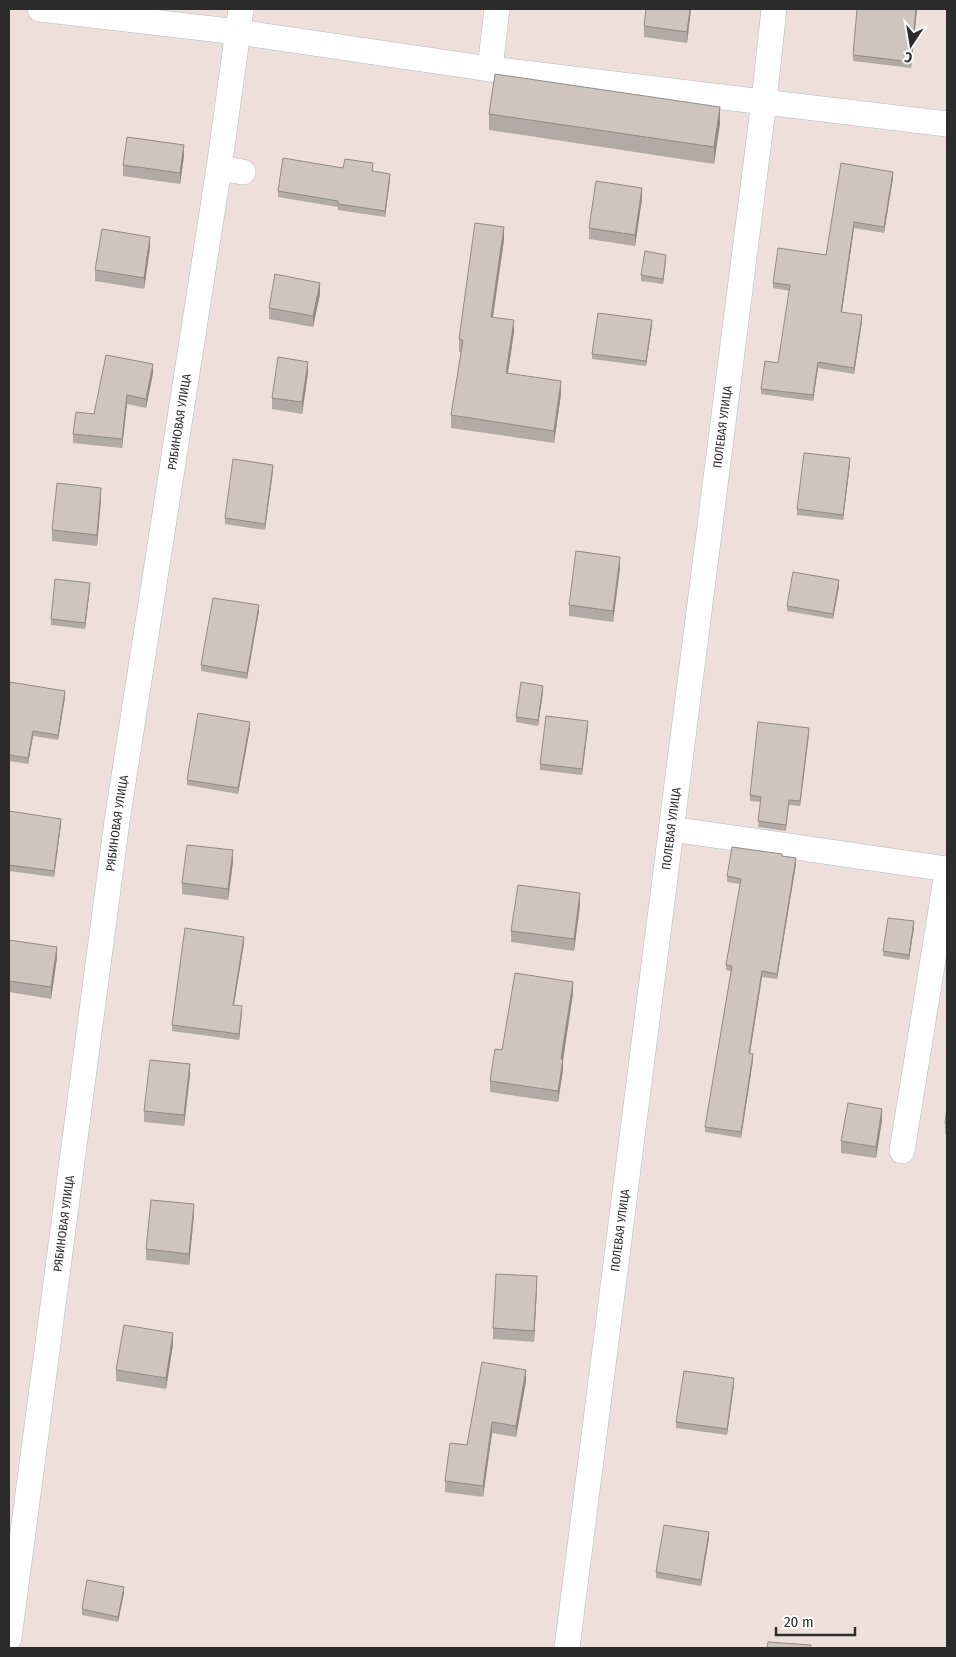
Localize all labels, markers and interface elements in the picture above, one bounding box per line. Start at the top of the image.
north arrow [886,20,936,70]
text: С [902,48,914,66]
street label: РЯБИНОВАЯ УЛИЦА [165,372,194,471]
street label: ПОЛЕВАЯ УЛИЦА [710,384,735,469]
street label: РЯБИНОВАЯ УЛИЦА [103,773,131,872]
street label: ПОЛЕВАЯ УЛИЦА [659,786,684,871]
street label: РЯБИНОВАЯ УЛИЦА [50,1174,77,1273]
street label: ПОЛЕВАЯ УЛИЦА [608,1188,632,1272]
scale bar [776,1604,855,1636]
text: 20 m [784,1613,814,1631]

